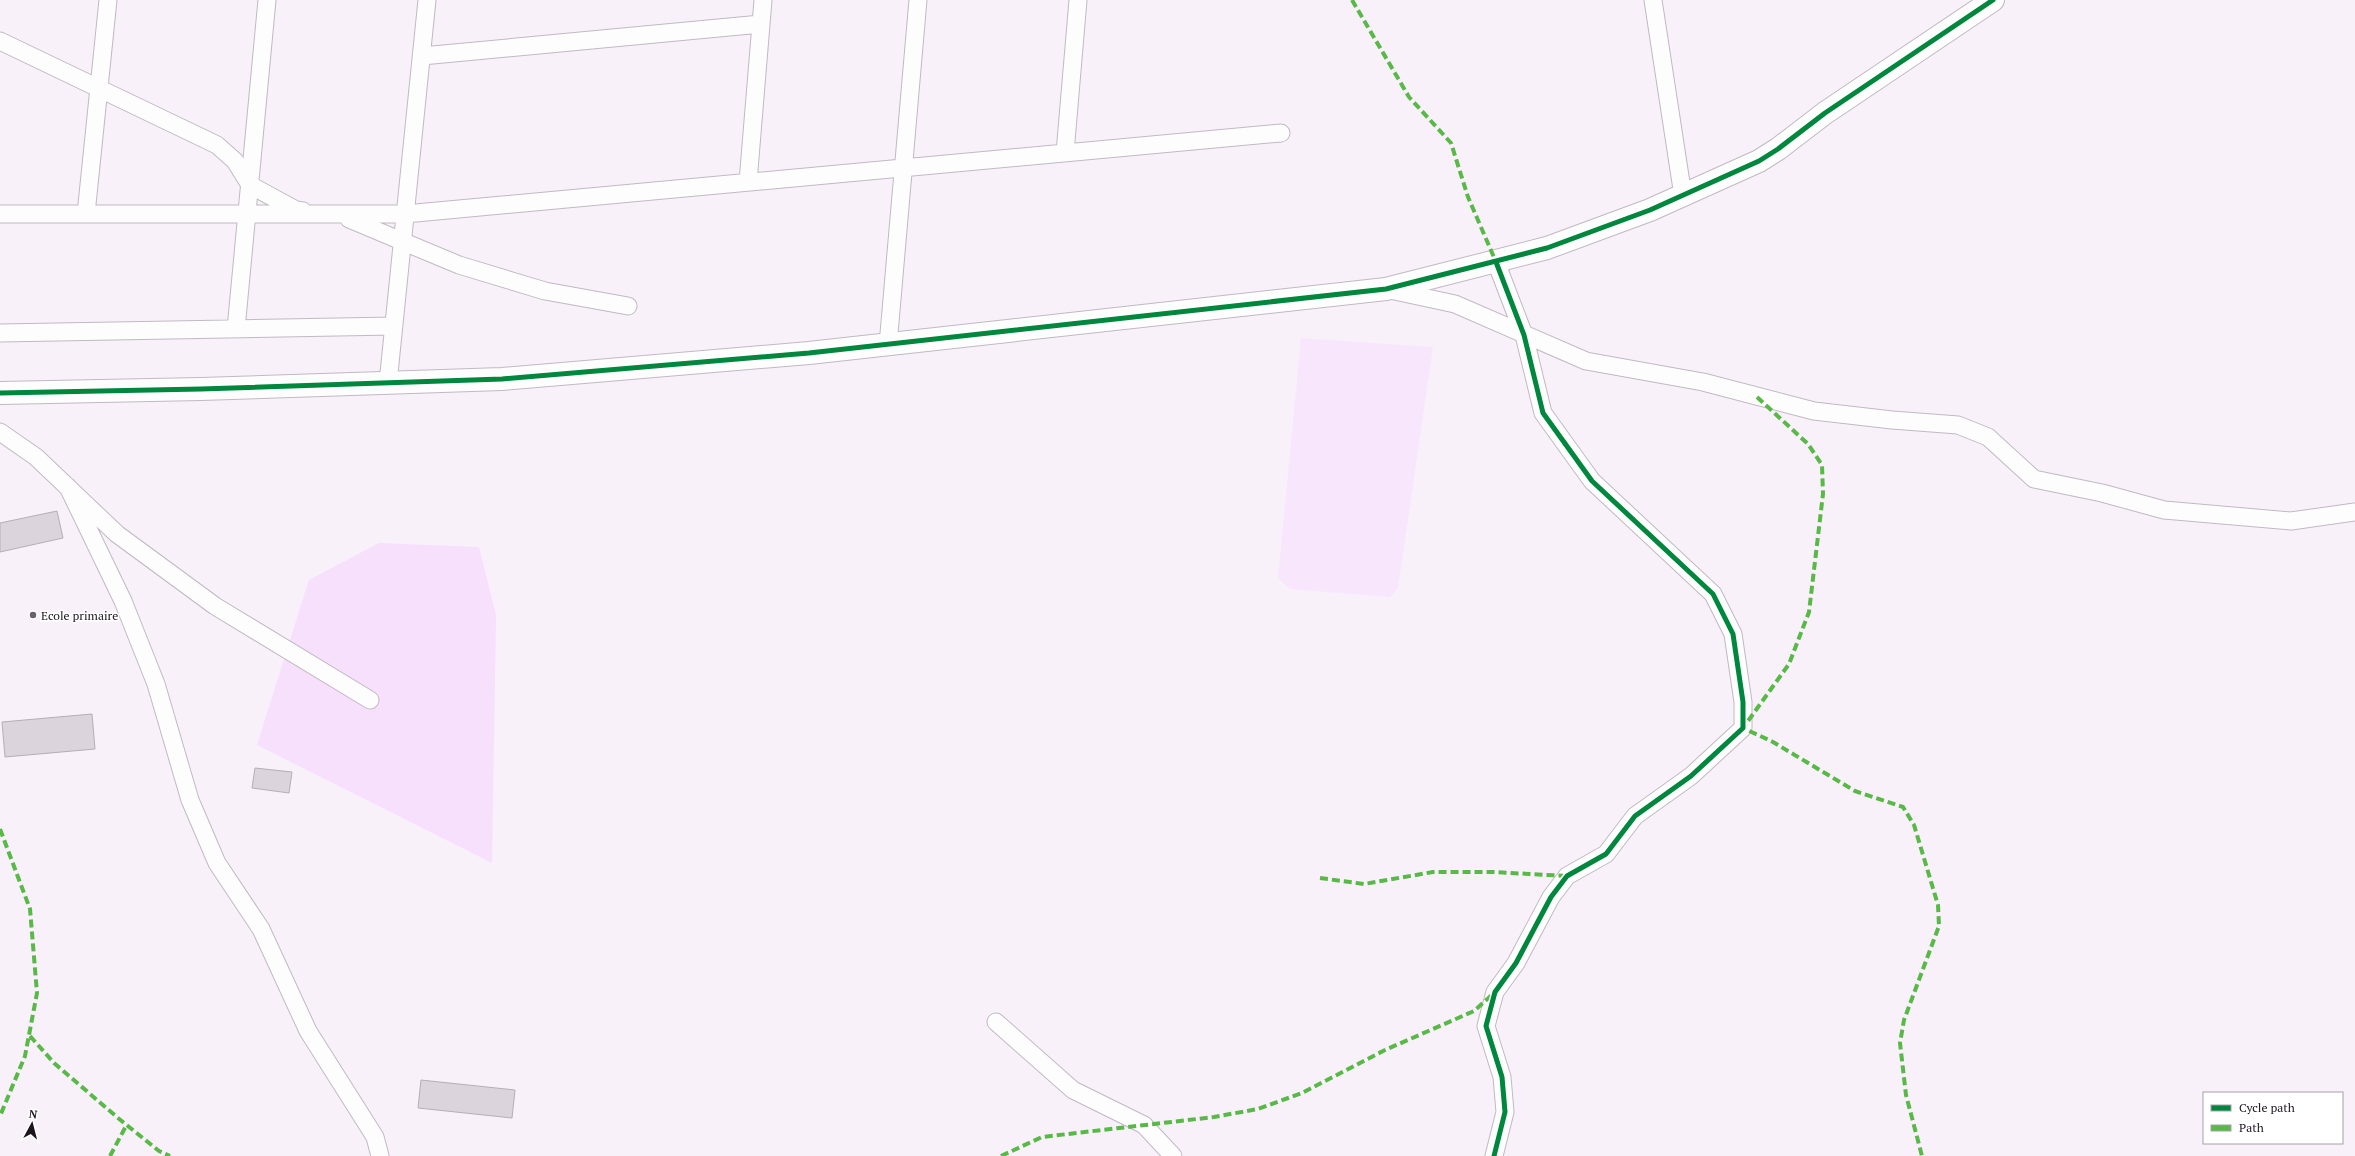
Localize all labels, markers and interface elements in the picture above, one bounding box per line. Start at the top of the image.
place label: Ecole primaire [41,608,118,623]
marker: Ecole primaire [28,610,38,620]
legend [2203,1092,2343,1144]
text: Cycle path [2239,1100,2295,1115]
north arrow [12,1104,52,1144]
text: N [28,1107,39,1122]
text: Path [2239,1120,2264,1135]

